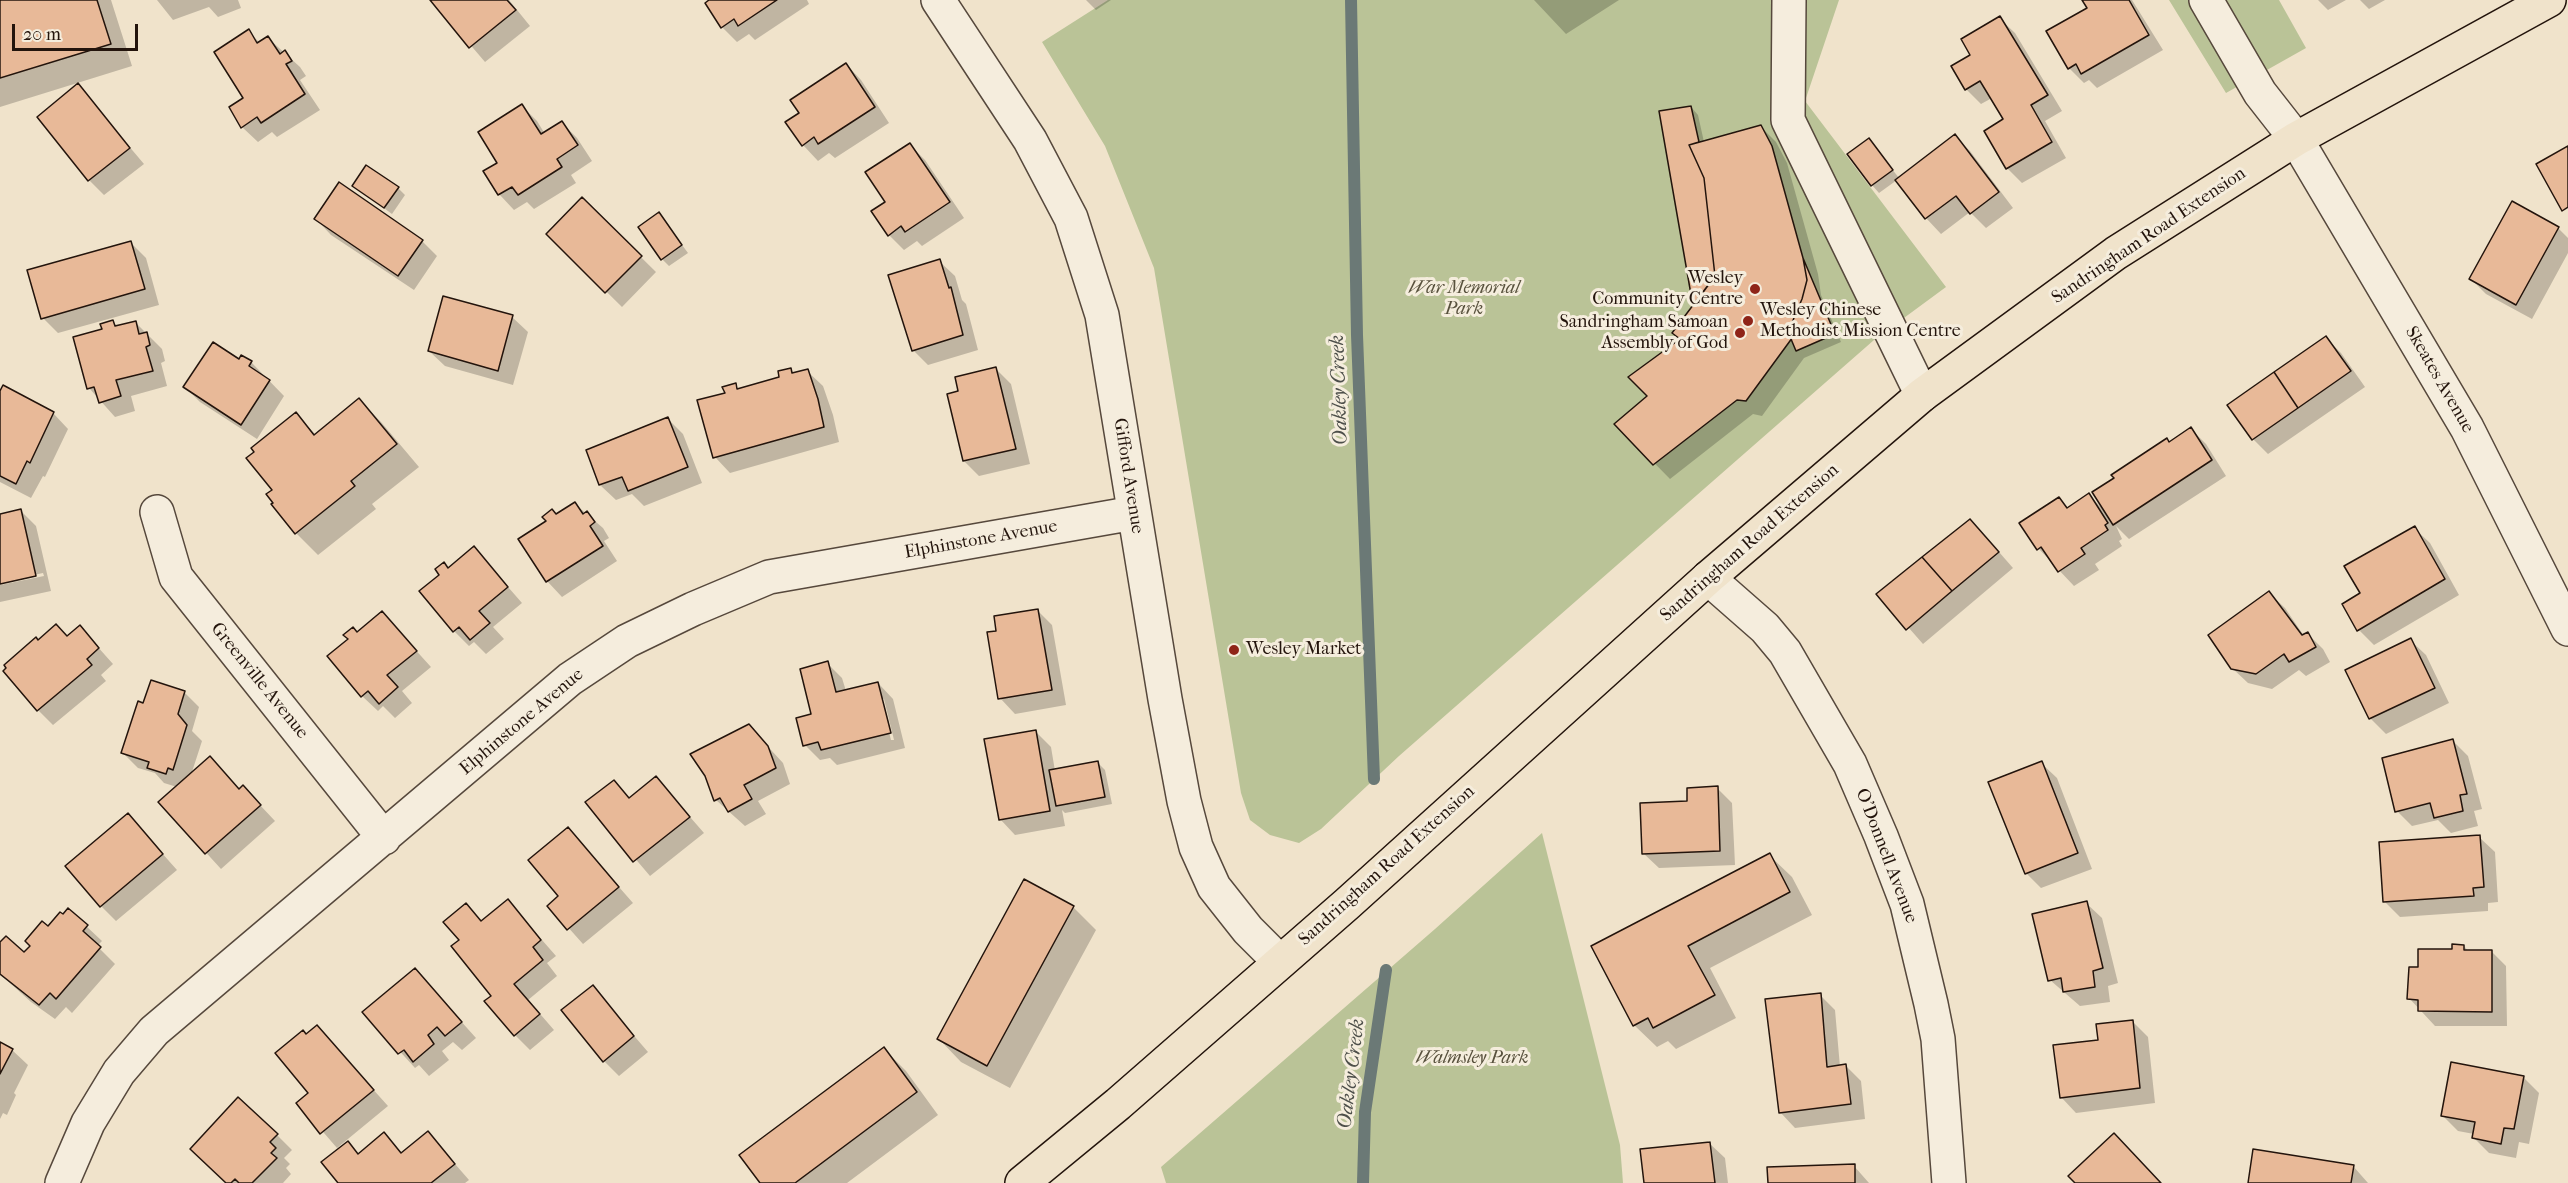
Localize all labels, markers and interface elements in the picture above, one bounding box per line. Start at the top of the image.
scale bar [15,12,141,50]
text: 20 m [23,24,61,45]
street label: Sandringham Road Extension [2048,163,2250,309]
place label: Wesley Community Centre [1592,268,1743,310]
park label: War Memorial Park [1408,278,1520,320]
marker: Wesley Community Centre [1748,282,1762,296]
place label: Wesley Chinese Methodist Mission Centre [1760,300,1961,342]
place label: Sandringham Samoan Assembly of God [1559,312,1728,354]
marker: Wesley Chinese Methodist Mission Centre [1741,314,1755,328]
street label: Skeates Avenue [2400,323,2478,437]
marker: Sandringham Samoan Assembly of God [1733,326,1747,340]
water label: Oakley Creek [1326,334,1354,446]
street label: Gifford Avenue [1108,417,1148,535]
street label: Sandringham Road Extension [1656,460,1844,626]
street label: Elphinstone Avenue [903,516,1059,564]
street label: Greenville Avenue [206,619,312,743]
place label: Wesley Market [1246,639,1361,661]
marker: Wesley Market [1227,643,1241,657]
street label: Elphinstone Avenue [456,664,588,780]
street label: Sandringham Road Extension [1295,781,1479,951]
street label: O'Donnell Avenue [1850,786,1922,926]
water label: Oakley Creek [1333,1018,1371,1130]
park label: Walmsley Park [1415,1048,1529,1070]

